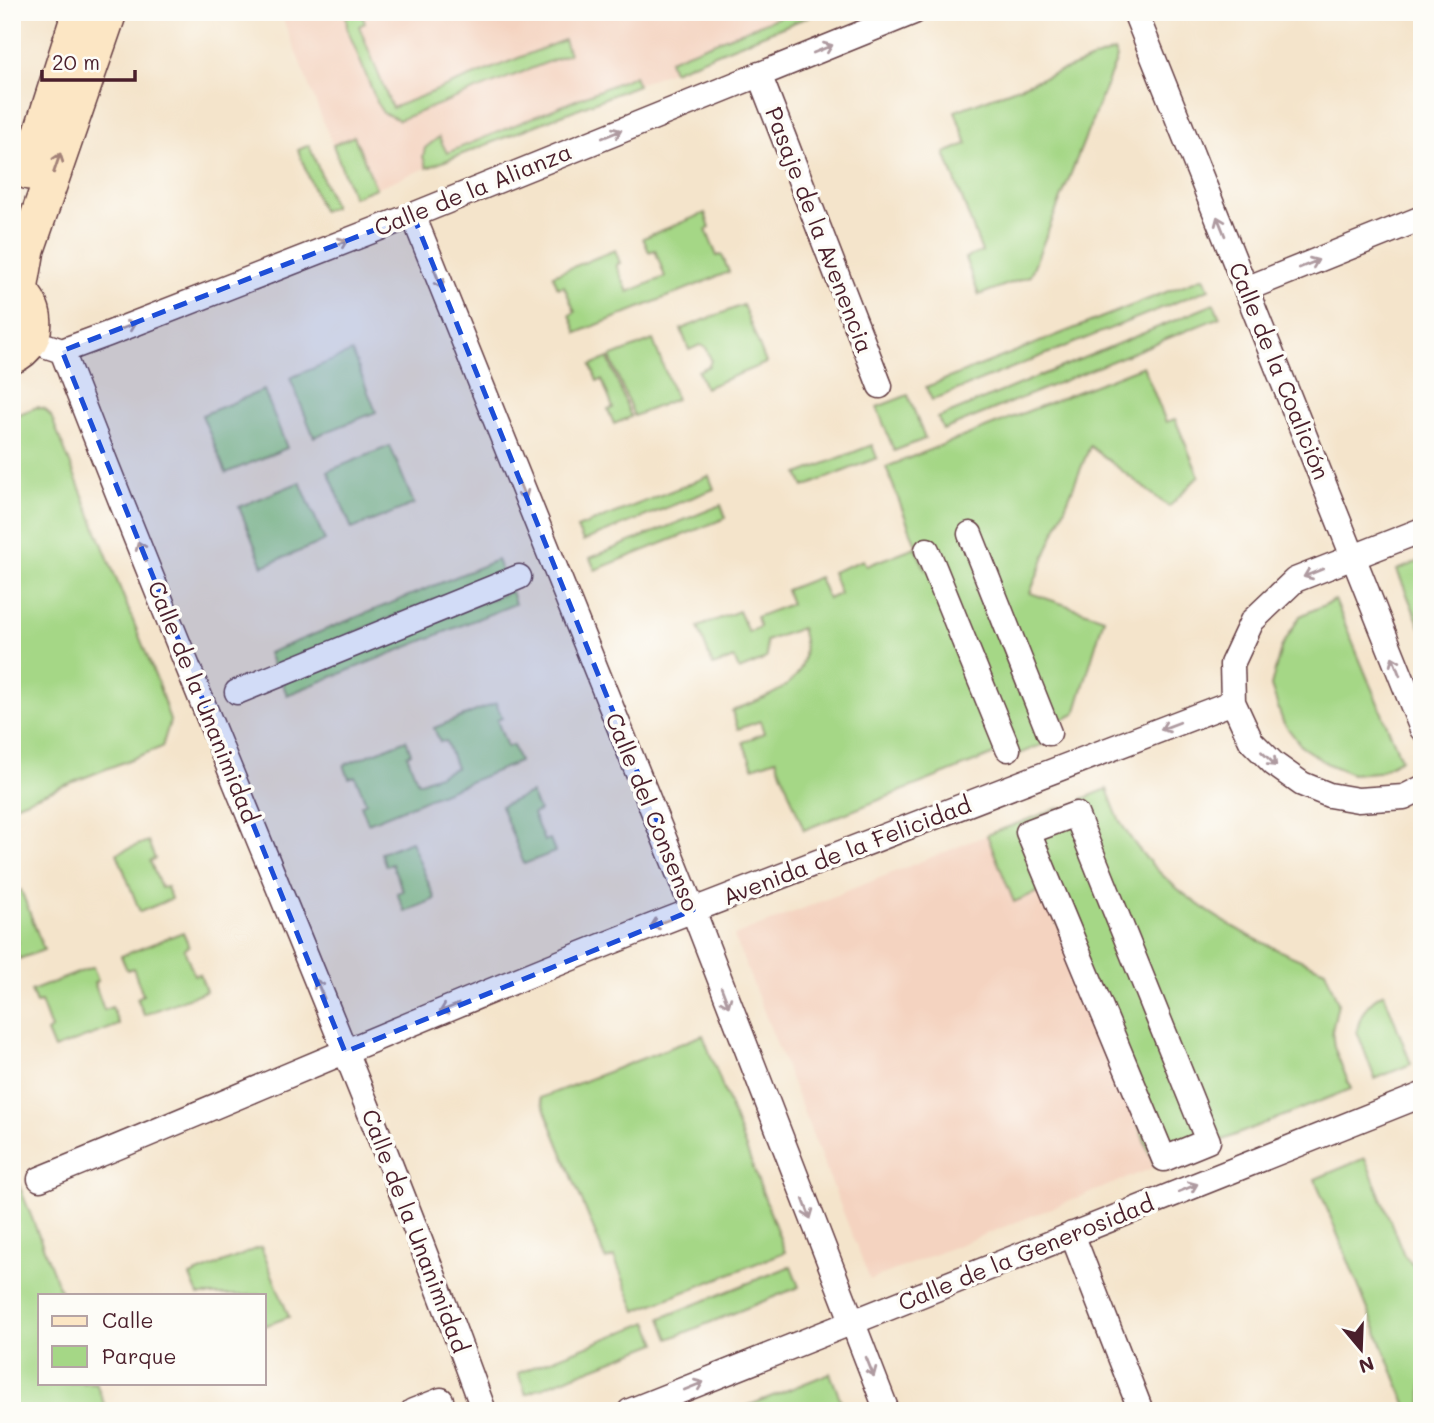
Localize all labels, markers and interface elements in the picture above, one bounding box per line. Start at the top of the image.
scale bar [42,38,135,82]
one-way arrow [811,41,833,54]
text: 20 m [52,48,100,75]
street label: Pasaje de la Avenencia [759,102,881,357]
one-way arrow [601,127,622,140]
street label: Calle de la Alianza [369,136,576,242]
one-way arrow [52,152,64,174]
one-way arrow [1213,215,1226,237]
one-way arrow [326,236,348,249]
one-way arrow [1298,256,1320,269]
street label: Calle de la Coalición [1223,258,1337,484]
one-way arrow [433,267,446,289]
one-way arrow [115,320,136,333]
one-way arrow [517,478,530,500]
one-way arrow [134,541,147,563]
one-way arrow [1302,567,1324,580]
street label: Calle de la Unanimidad [142,576,266,827]
one-way arrow [1389,655,1402,677]
street label: Calle del Consenso [599,708,706,915]
one-way arrow [1159,721,1181,734]
one-way arrow [1260,750,1277,767]
street label: Avenida de la Felicidad [718,789,975,911]
one-way arrow [650,917,672,930]
one-way arrow [313,979,326,1000]
one-way arrow [720,986,733,1008]
one-way arrow [439,1003,461,1016]
street label: Calle de la Unanimidad [356,1105,476,1357]
one-way arrow [1177,1180,1199,1193]
street label: Calle de la Generosidad [894,1187,1158,1317]
one-way arrow [802,1198,815,1220]
legend [38,1294,266,1384]
text: Calle [102,1306,154,1333]
north arrow [1326,1314,1396,1384]
text: Parque [102,1342,176,1369]
text: N [1356,1351,1378,1380]
one-way arrow [864,1355,877,1377]
one-way arrow [682,1378,704,1391]

